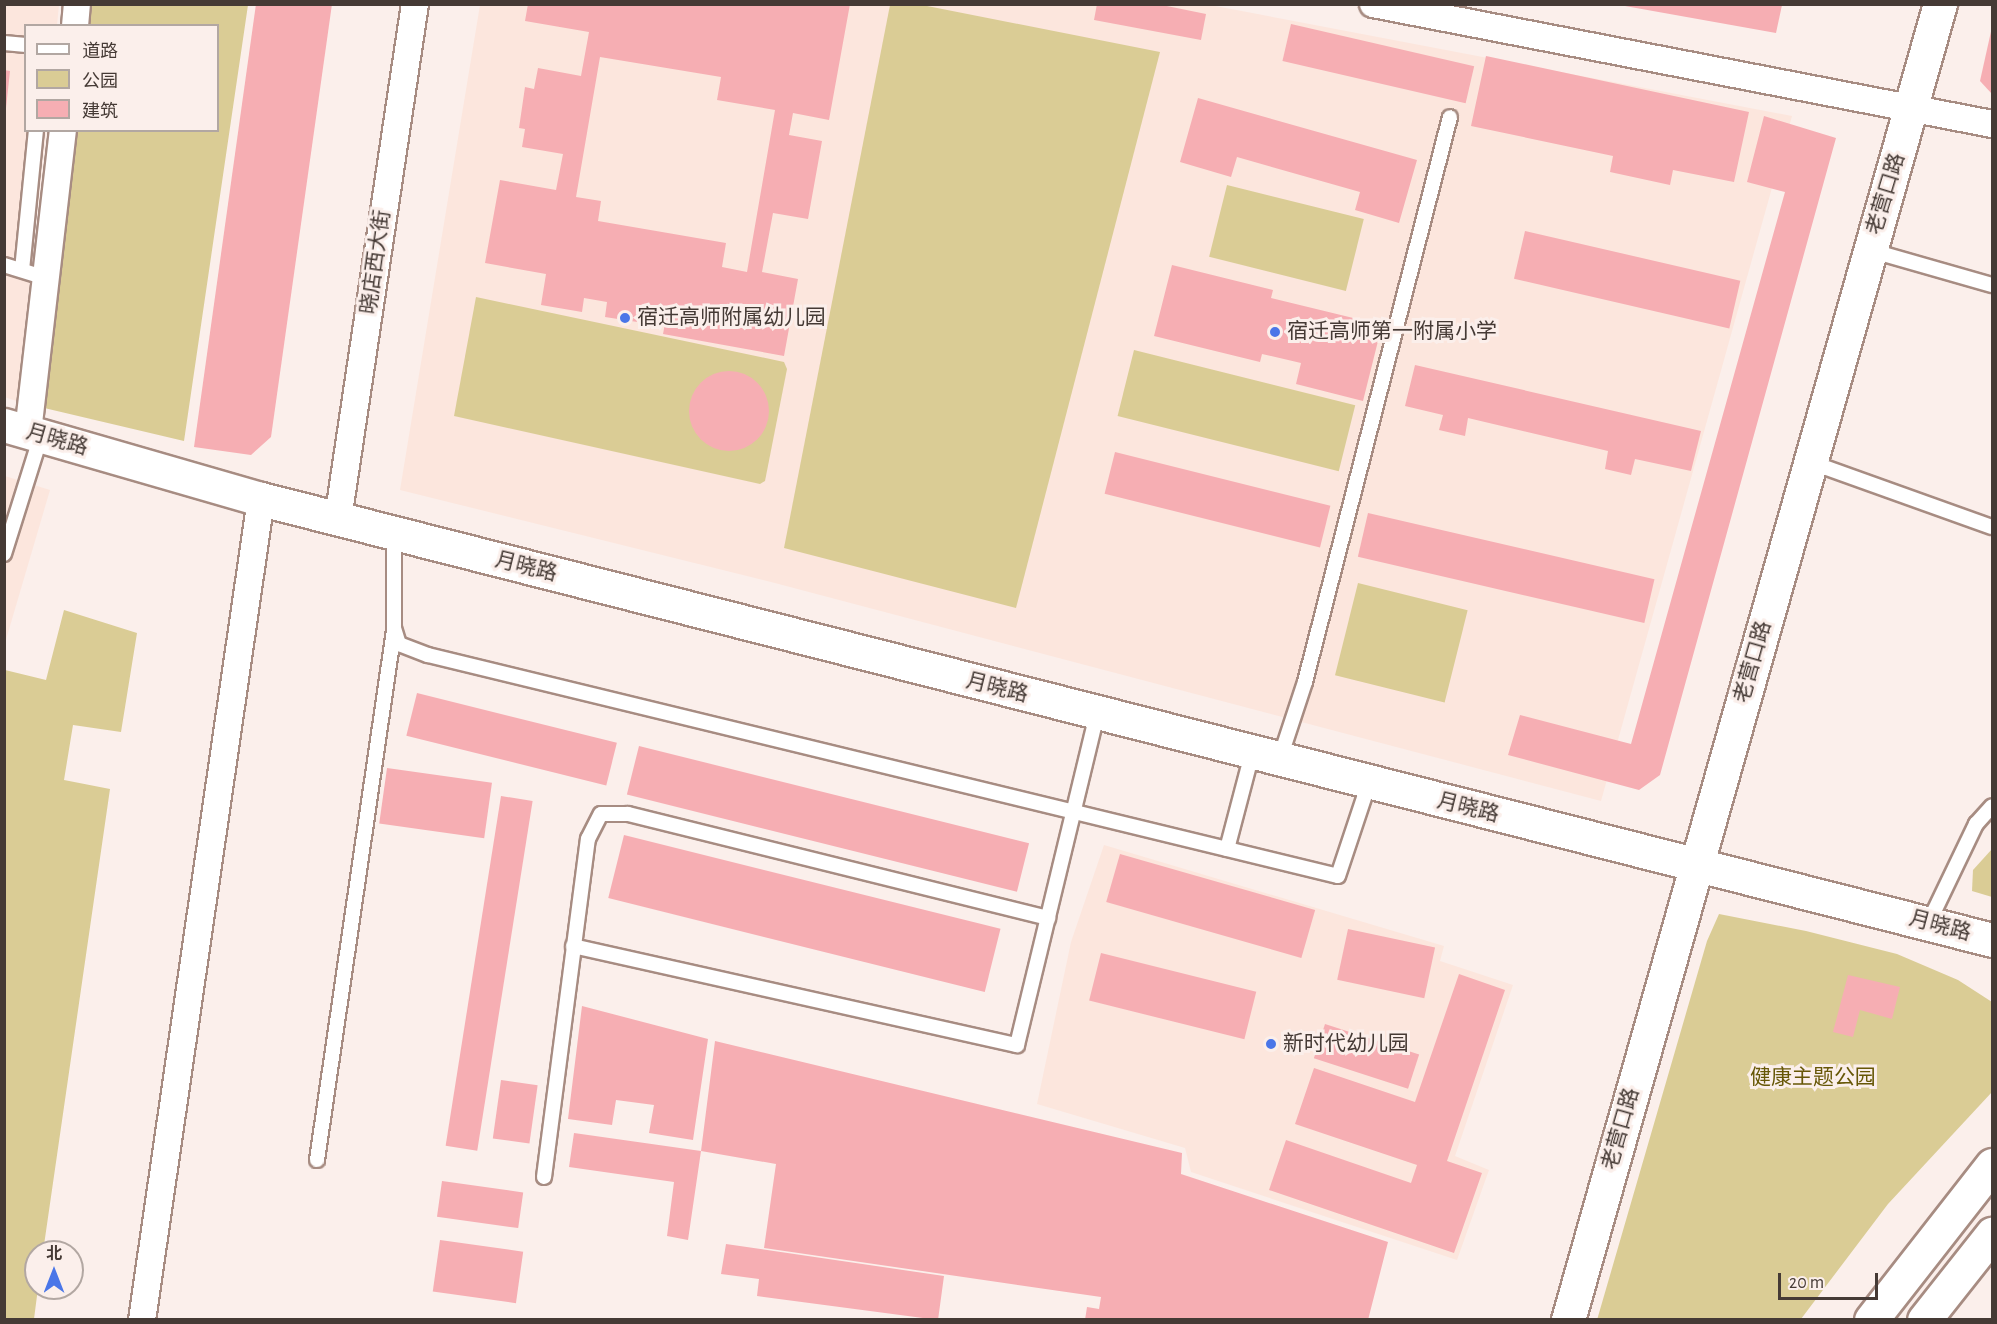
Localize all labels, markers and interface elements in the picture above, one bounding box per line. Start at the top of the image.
legend [24,24,219,132]
text: 道路 [82,43,118,61]
text: 公园 [82,73,118,91]
text: 建筑 [82,103,118,121]
street label: 老营口路 [1862,150,1910,238]
street label: 晓店西大街 [356,208,396,316]
place label: 宿迁高师附属幼儿园 [637,305,826,331]
marker: 宿迁高师附属幼儿园 [618,311,632,325]
place label: 宿迁高师第一附属小学 [1287,319,1497,345]
marker: 宿迁高师第一附属小学 [1268,325,1282,339]
street label: 月晓路 [23,419,91,461]
street label: 月晓路 [492,547,560,587]
street label: 老营口路 [1729,618,1777,706]
street label: 月晓路 [963,668,1031,708]
street label: 月晓路 [1434,788,1502,828]
street label: 月晓路 [1906,906,1974,946]
place label: 新时代幼儿园 [1283,1031,1409,1057]
marker: 新时代幼儿园 [1264,1037,1278,1051]
park label: 健康主题公园 [1750,1065,1876,1091]
street label: 老营口路 [1597,1085,1645,1173]
north arrow [24,1240,84,1300]
text: 北 [46,1246,62,1262]
scale bar [1781,1261,1882,1299]
text: 20 m [1789,1274,1824,1292]

